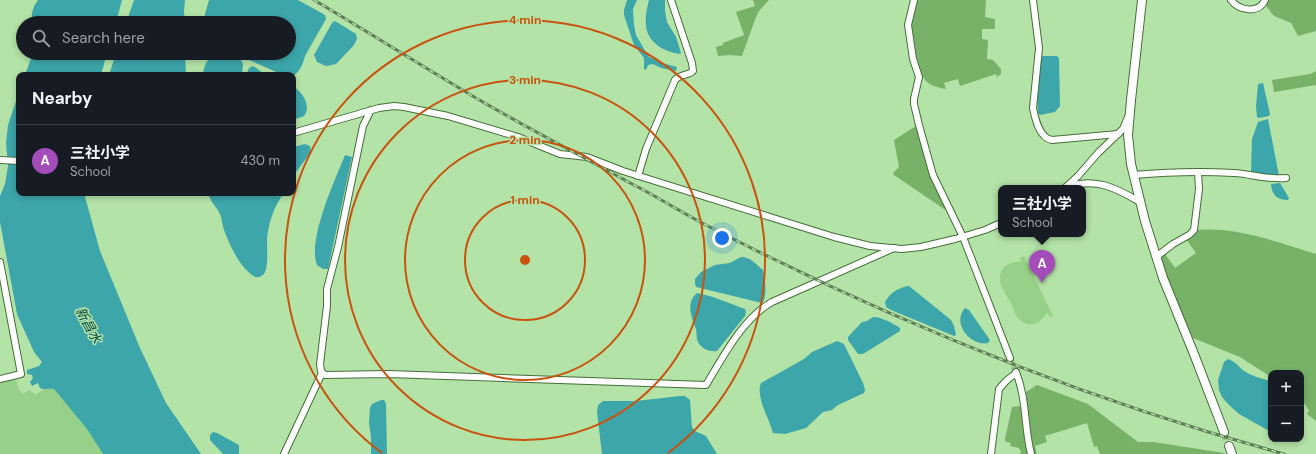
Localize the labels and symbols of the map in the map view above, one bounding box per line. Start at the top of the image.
text: 4 min [509,12,541,28]
text: 3 min [509,72,541,88]
text: 2 min [509,132,541,148]
text: 1 min [510,192,540,208]
your location [712,228,732,248]
pin: A [1029,250,1055,283]
centre of rings [518,253,532,267]
water label: 新昌水 [72,304,106,347]

